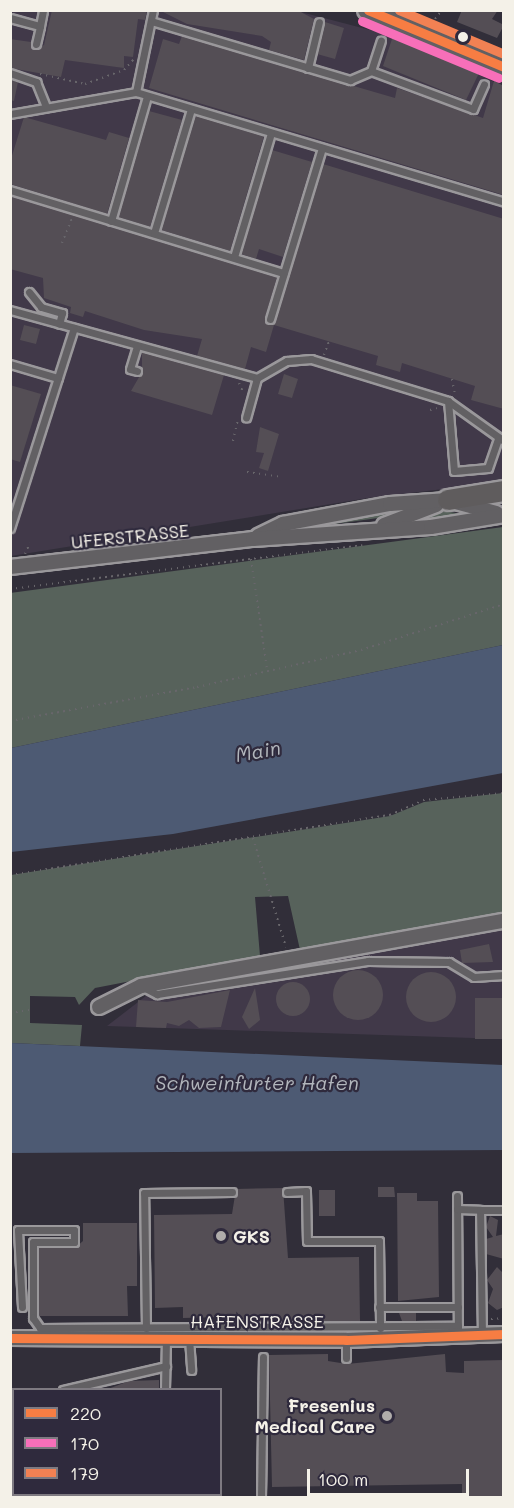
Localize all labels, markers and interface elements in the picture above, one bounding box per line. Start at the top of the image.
unlabelled marker [457,31,469,43]
street label: UFERSTRASSE [70,519,190,553]
water label: Main [233,735,283,767]
water label: Schweinfurter Hafen [155,1070,359,1094]
place label: GKS [233,1225,270,1247]
marker: GKS [214,1229,228,1243]
street label: HAFENSTRASSE [190,1310,324,1332]
legend [12,1388,222,1496]
place label: Fresenius Medical Care [255,1395,375,1438]
text: 220 [70,1401,101,1425]
marker: Fresenius Medical Care [380,1409,394,1423]
text: 170 [70,1431,99,1455]
scale bar [310,1457,472,1495]
text: 179 [70,1461,99,1485]
text: 100 m [318,1467,368,1491]

